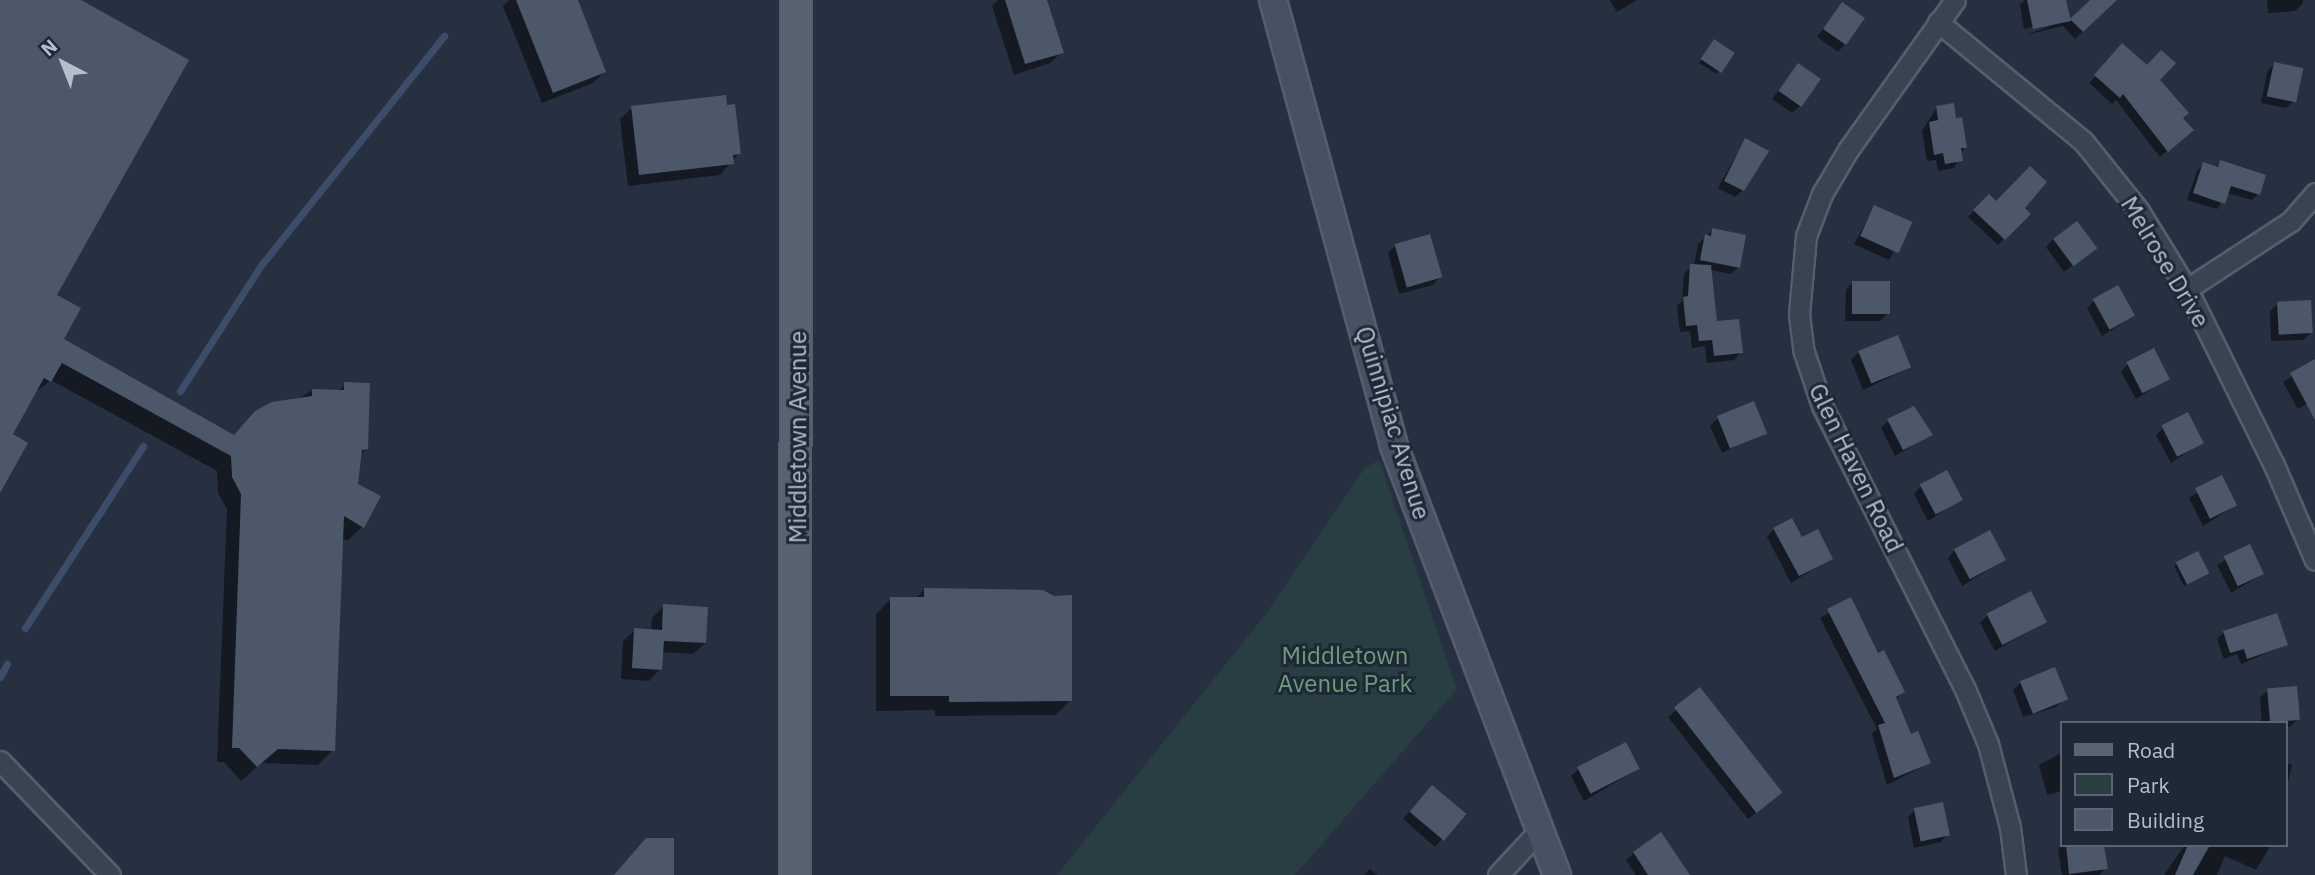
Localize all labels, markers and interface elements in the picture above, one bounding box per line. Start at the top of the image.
north arrow [28,28,98,98]
text: N [36,34,62,61]
street label: Melrose Drive [2115,191,2215,333]
street label: Quinnipiac Avenue [1350,323,1436,523]
street label: Middletown Avenue [784,331,812,543]
street label: Glen Haven Road [1803,379,1909,557]
park label: Middletown Avenue Park [1278,642,1412,698]
legend [2060,721,2287,847]
text: Road [2127,736,2175,764]
text: Park [2127,771,2170,799]
text: Building [2127,806,2204,834]

